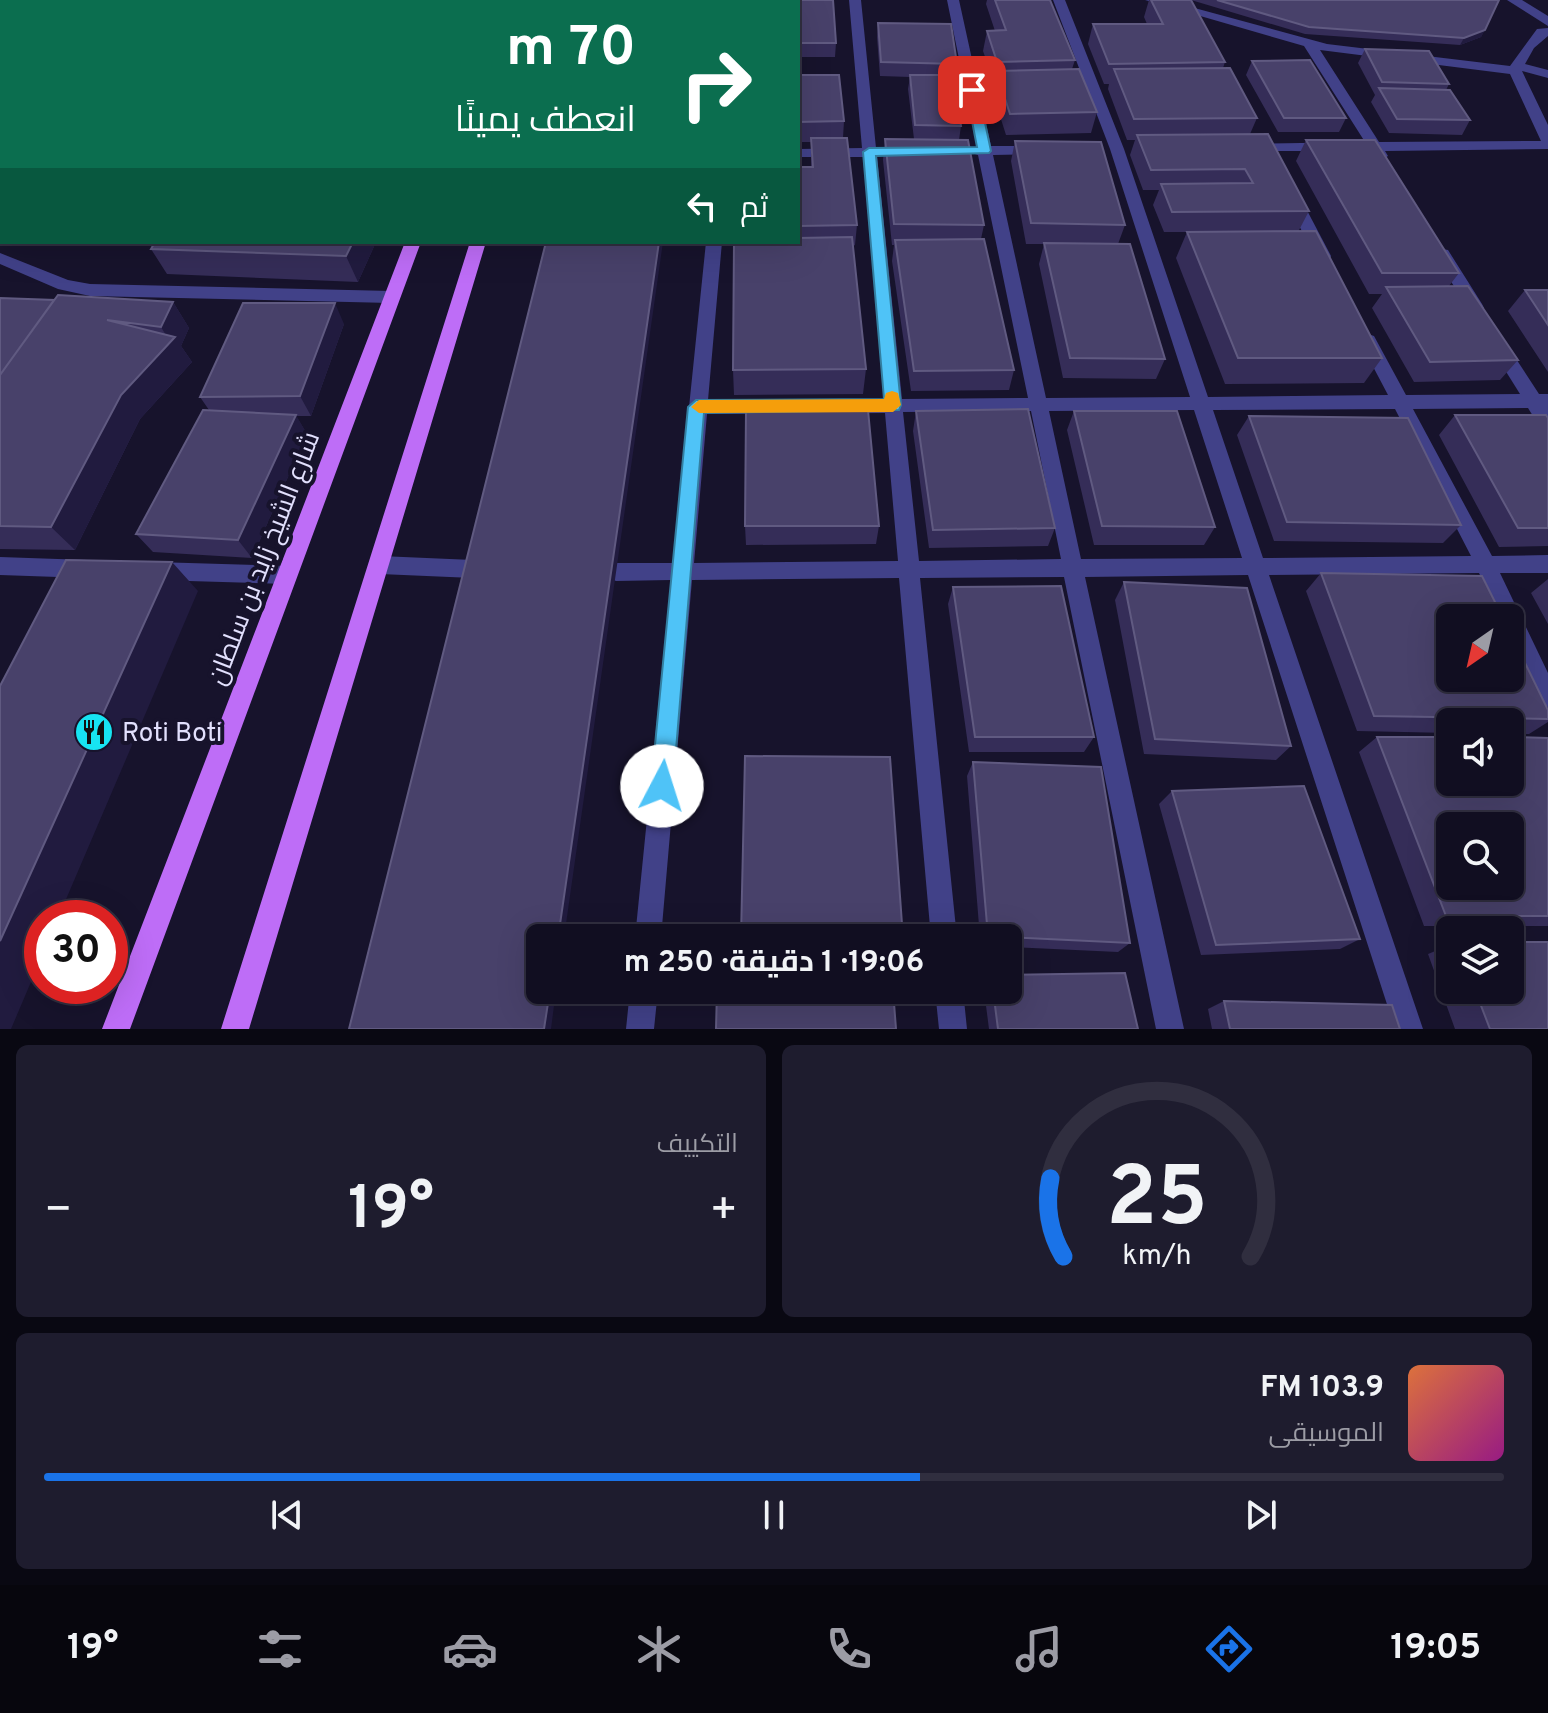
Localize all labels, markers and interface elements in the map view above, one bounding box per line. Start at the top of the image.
text: 70 m [506,15,636,85]
icon: right [664,32,768,136]
pin [938,56,1006,124]
icon: arrive [950,68,994,112]
text: انعطف يمينًا [455,99,636,145]
icon: left [680,184,724,228]
text: ثم [740,191,768,228]
street label: شارع الشيخ زايد بن سلطان [202,427,329,690]
north arrow [1436,604,1524,692]
map controls [1436,604,1524,1004]
button: sound [1436,708,1524,796]
restaurant icon: Roti Boti [73,711,115,753]
place label: Roti Boti [122,718,222,751]
position arrow [620,744,704,828]
button: search [1436,812,1524,900]
speed limit sign: 30 [24,900,128,1004]
button: layers [1436,916,1524,1004]
text: 19:06 · 1 دقيقة · 250 m [624,945,924,982]
text: التكييف [656,1129,738,1162]
text: 25 [1106,1150,1208,1255]
text: 19° [348,1174,434,1250]
text: − [44,1184,72,1240]
text: + [710,1184,738,1240]
text: km/h [1122,1239,1192,1275]
text: 103.9 FM [1260,1370,1384,1407]
text: الموسيقى [1269,1418,1384,1451]
icon: previous [265,1493,309,1537]
icon: pause [752,1493,796,1537]
icon: next [1239,1493,1283,1537]
icon: filters [252,1621,308,1677]
icon: car [442,1621,498,1677]
icon: climate [631,1621,687,1677]
icon: phone [821,1621,877,1677]
icon: music [1011,1621,1067,1677]
icon: directions [1201,1621,1257,1677]
text: 19° [67,1626,118,1672]
text: 19:05 [1390,1626,1481,1672]

